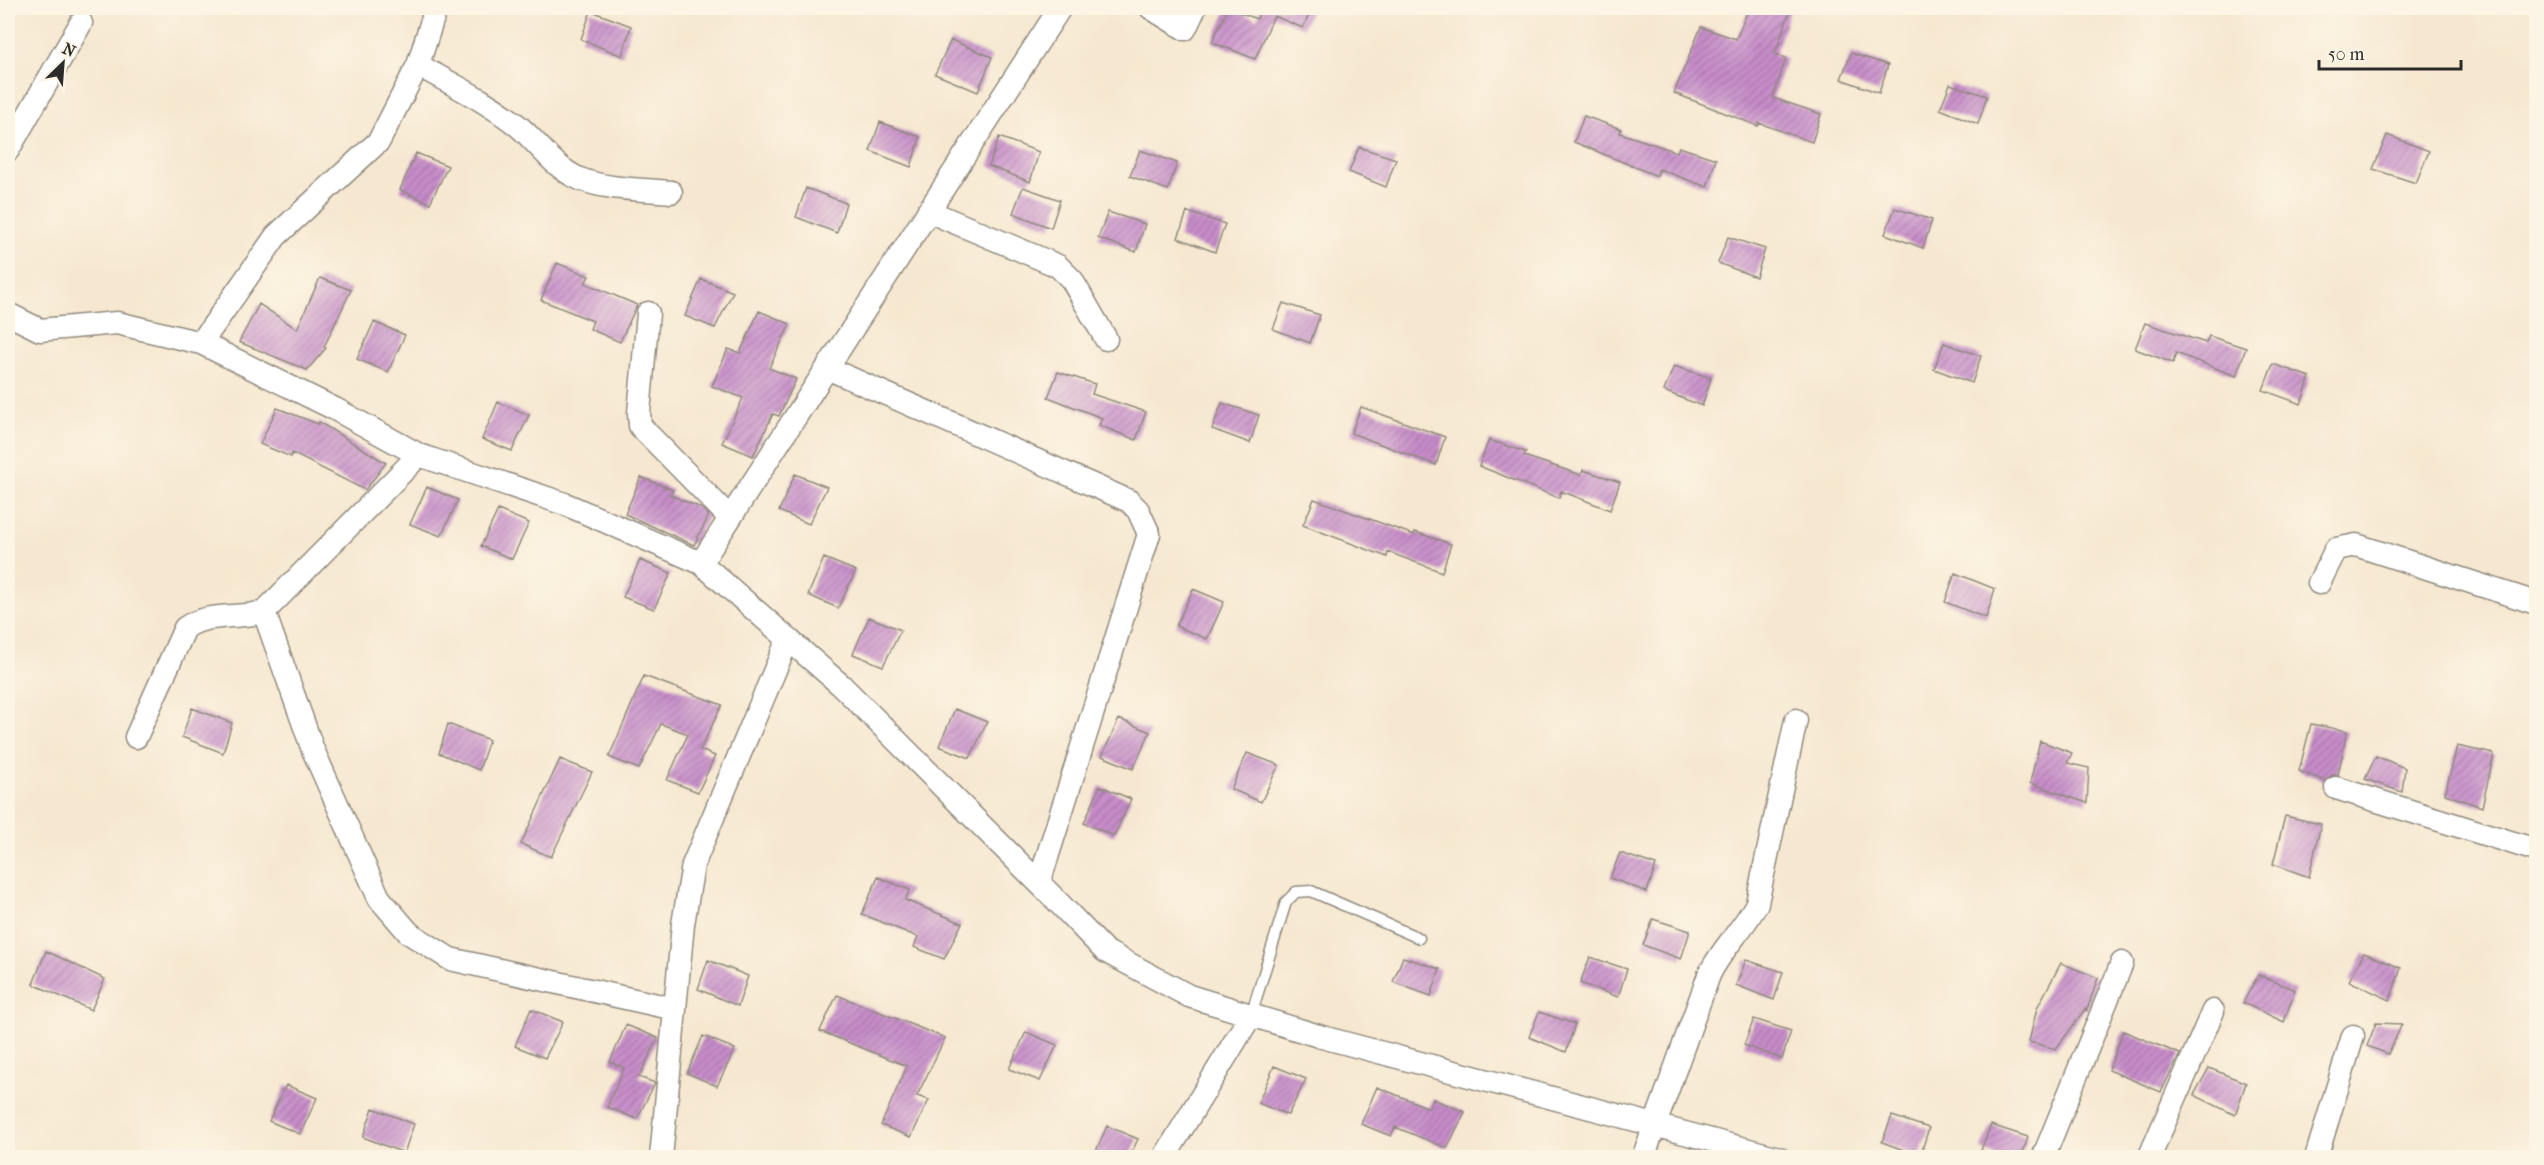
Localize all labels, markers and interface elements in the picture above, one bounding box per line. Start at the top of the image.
north arrow [33,33,93,93]
scale bar [2319,33,2462,71]
text: N [60,39,79,61]
text: 50 m [2328,44,2365,65]

